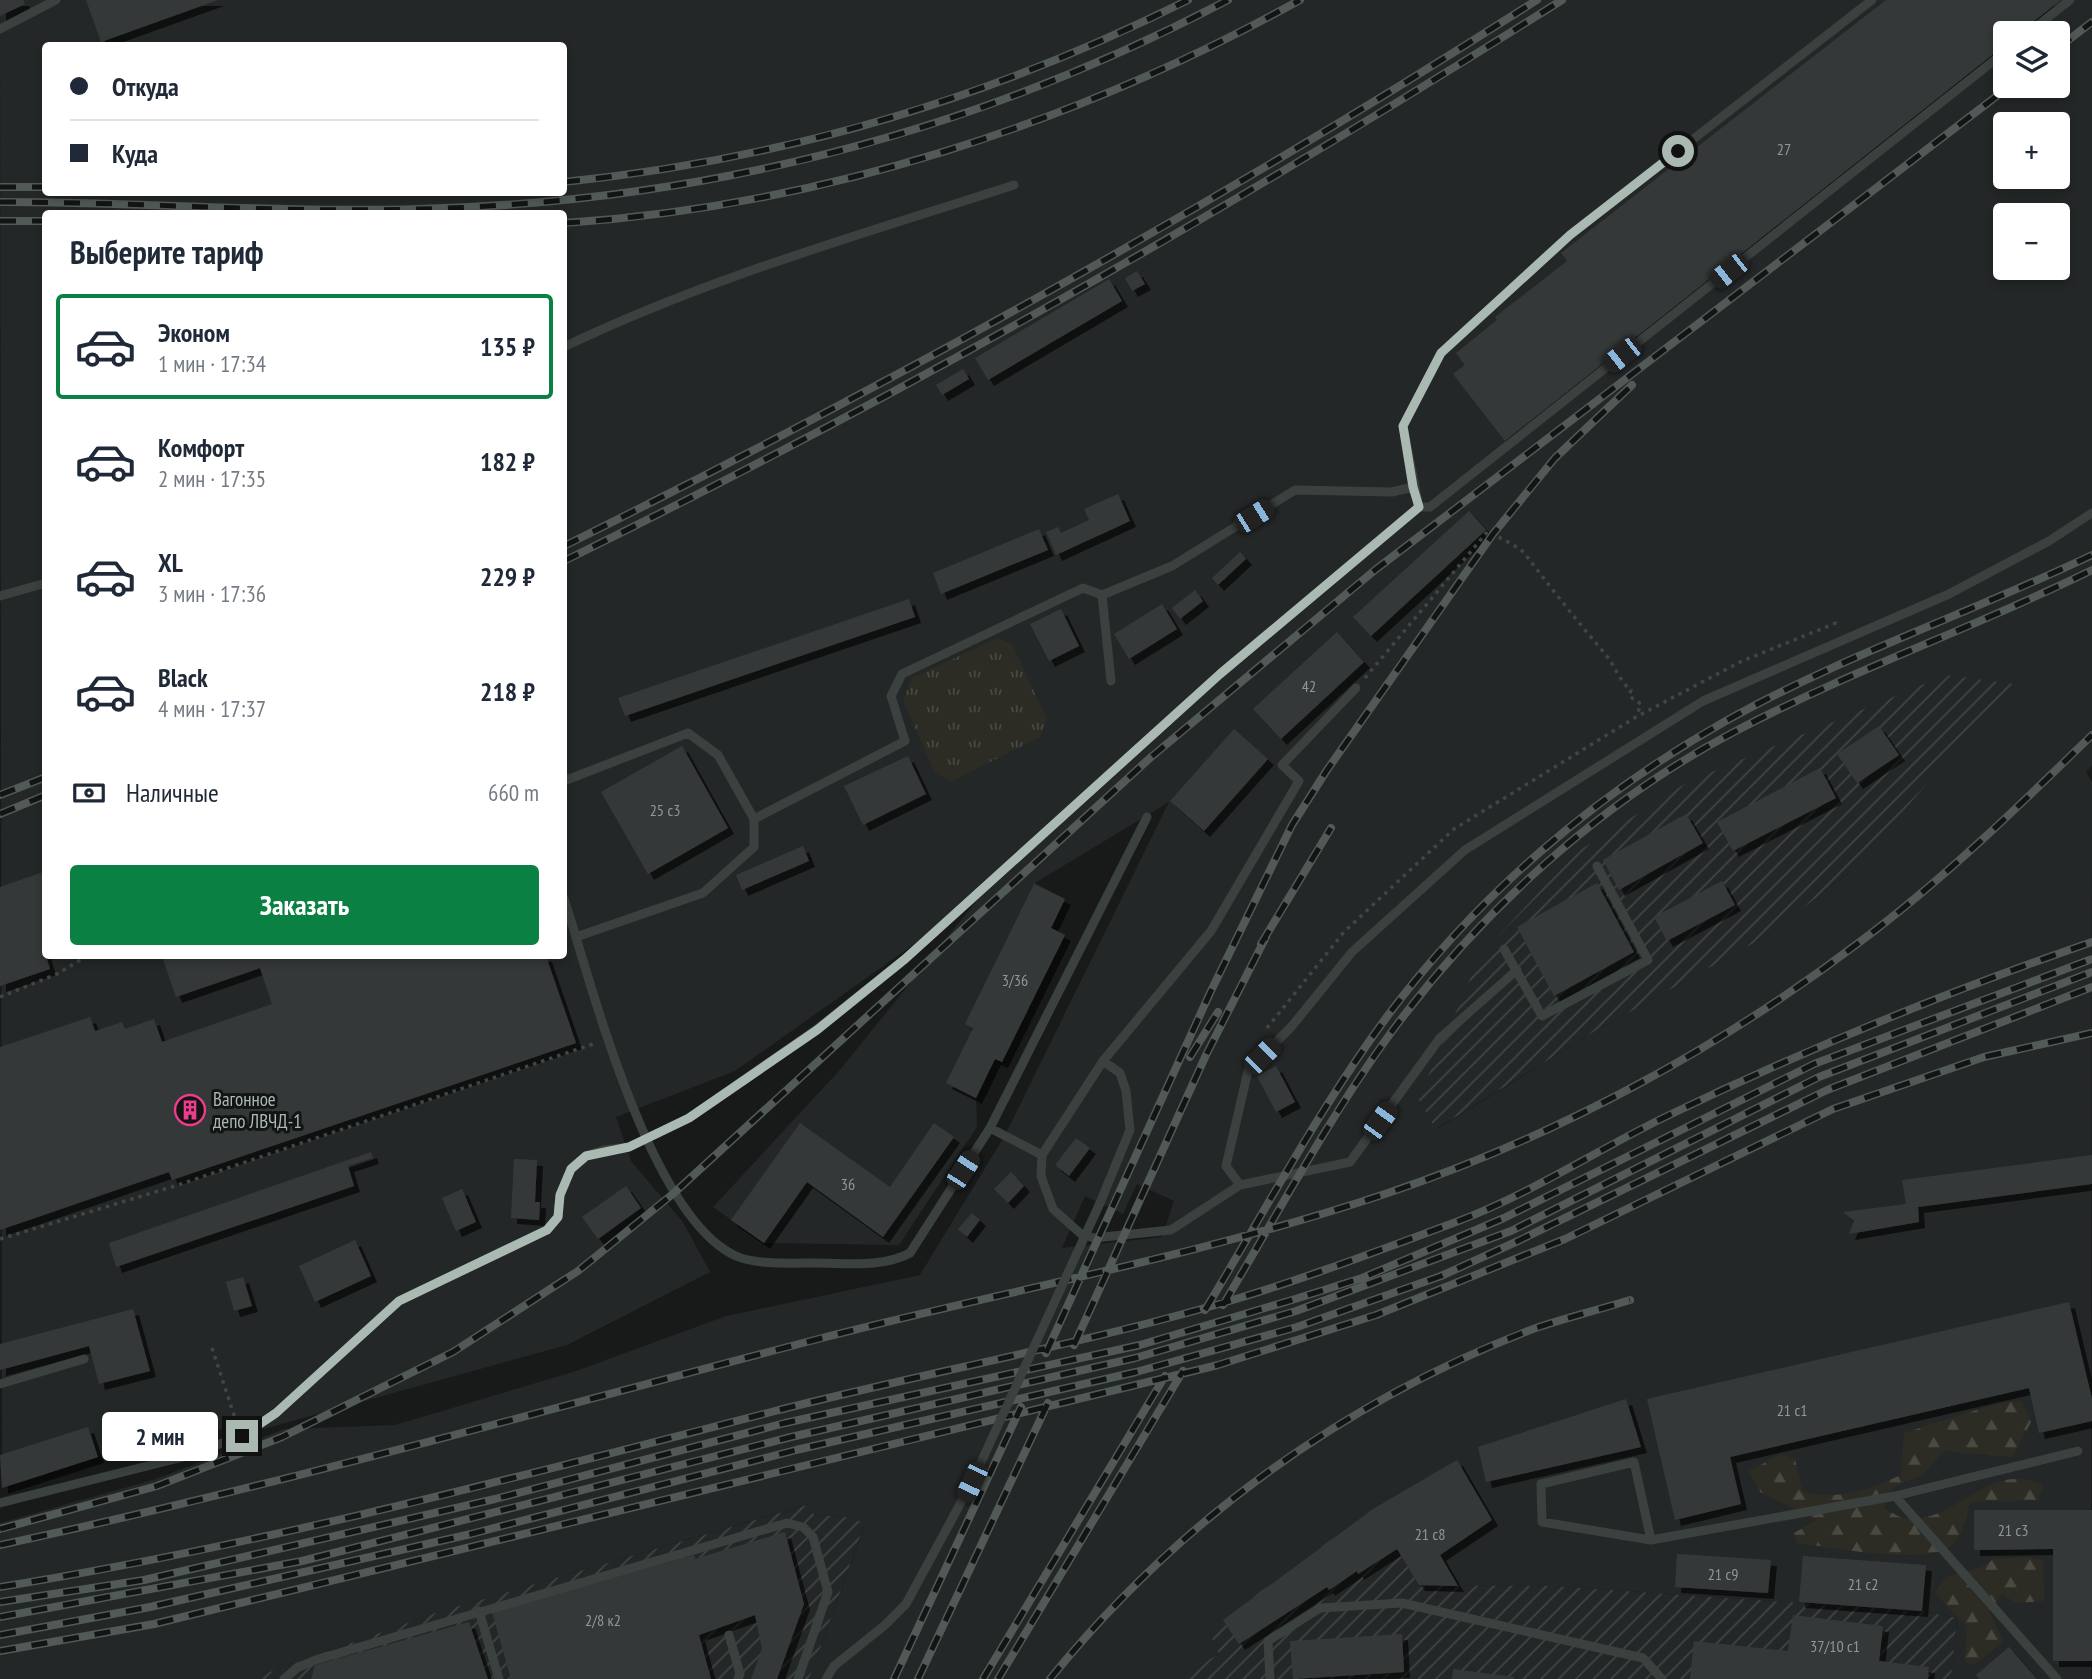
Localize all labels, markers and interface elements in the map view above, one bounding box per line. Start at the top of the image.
map controls [1993,21,2070,280]
button: layers [1993,21,2070,98]
text: Откуда [112,70,179,103]
button: + [1993,112,2070,189]
route start [1662,135,1694,167]
text: Куда [112,137,158,170]
house number: 27 [1777,139,1791,159]
button: − [1993,203,2070,280]
text: Выберите тариф [70,231,264,273]
car [1706,250,1753,292]
icon: car [74,315,137,378]
text: Эконом [158,316,230,349]
text: 135 ₽ [480,330,535,363]
car [1599,334,1646,376]
text: 1 мин · 17:34 [158,349,266,378]
icon: car [74,430,137,493]
text: Комфорт [158,431,244,464]
text: 182 ₽ [480,445,535,478]
text: 2 мин · 17:35 [158,464,266,493]
car [1231,496,1278,536]
icon: car [74,545,137,608]
text: XL [158,546,183,579]
text: 229 ₽ [480,560,535,593]
text: 3 мин · 17:36 [158,579,266,608]
icon: car [74,660,137,723]
text: Black [158,661,208,694]
text: 218 ₽ [480,675,535,708]
house number: 42 [1302,676,1316,696]
text: 4 мин · 17:37 [158,694,266,723]
icon: cash [70,774,108,812]
text: Наличные [126,776,219,809]
text: 660 m [488,778,539,807]
house number: 25 с3 [650,800,680,820]
button: Заказать [70,865,539,945]
house number: 3/36 [1002,970,1028,990]
car [1240,1034,1285,1078]
place label: Вагонное депо ЛВЧД-1 [213,1087,302,1133]
building icon: Вагонное депо ЛВЧД-1 [173,1093,207,1127]
car [1360,1098,1401,1144]
car [943,1147,984,1193]
house number: 36 [841,1174,855,1194]
house number: 21 с1 [1777,1400,1807,1420]
callout: 2 мин [102,1412,218,1460]
route end [226,1420,258,1452]
text: 2 мин [135,1422,185,1451]
car [954,1459,991,1505]
house number: 21 с3 [1998,1520,2028,1540]
house number: 21 с8 [1415,1524,1445,1544]
house number: 21 с9 [1708,1564,1738,1584]
house number: 21 с2 [1848,1574,1878,1594]
house number: 2/8 к2 [585,1610,621,1630]
house number: 37/10 с1 [1810,1636,1860,1656]

